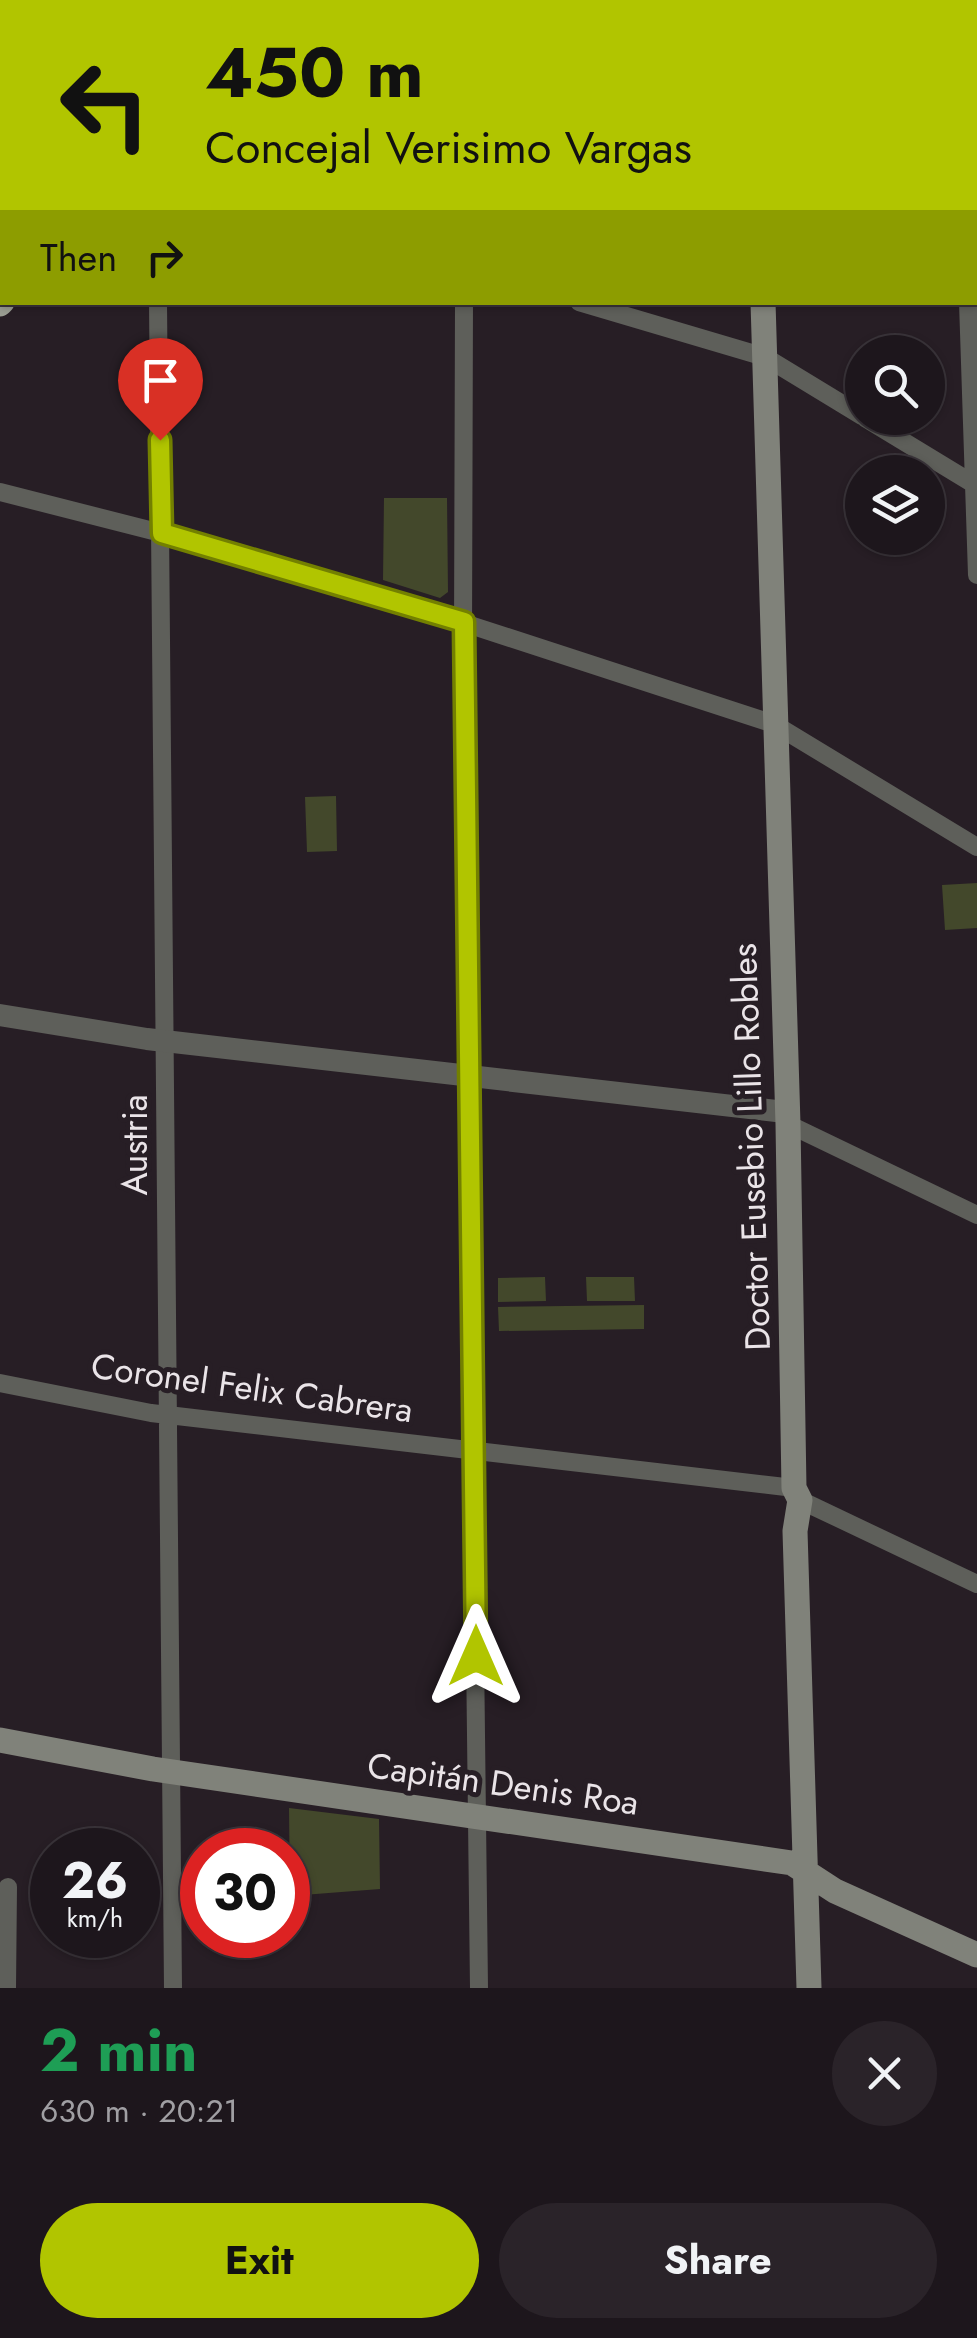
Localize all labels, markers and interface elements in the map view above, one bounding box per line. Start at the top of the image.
text: 450 m [205,22,424,123]
icon: left [40,40,170,170]
text: Concejal Verisimo Vargas [205,115,692,180]
text: Then [40,230,117,285]
icon: right [137,230,192,285]
map controls [845,335,945,555]
button: search [845,335,945,435]
pin [118,338,203,441]
icon: arrive [133,353,188,408]
button: layers [845,455,945,555]
street label: Doctor Eusebio Lillo Robles [719,943,783,1351]
street label: Austria [110,1094,160,1196]
street label: Coronel Felix Cabrera [88,1341,416,1435]
position arrow [424,1604,528,1708]
street label: Capitán Denis Roa [364,1740,642,1828]
speed limit sign: 30 [180,1828,310,1958]
text: 26 [62,1844,128,1917]
text: km/h [67,1900,123,1936]
text: 2 min [40,2007,198,2094]
button: close [832,2021,937,2126]
text: 630 m · 20:21 [40,2088,238,2134]
button: Exit [40,2203,479,2318]
button: Share [499,2203,937,2318]

